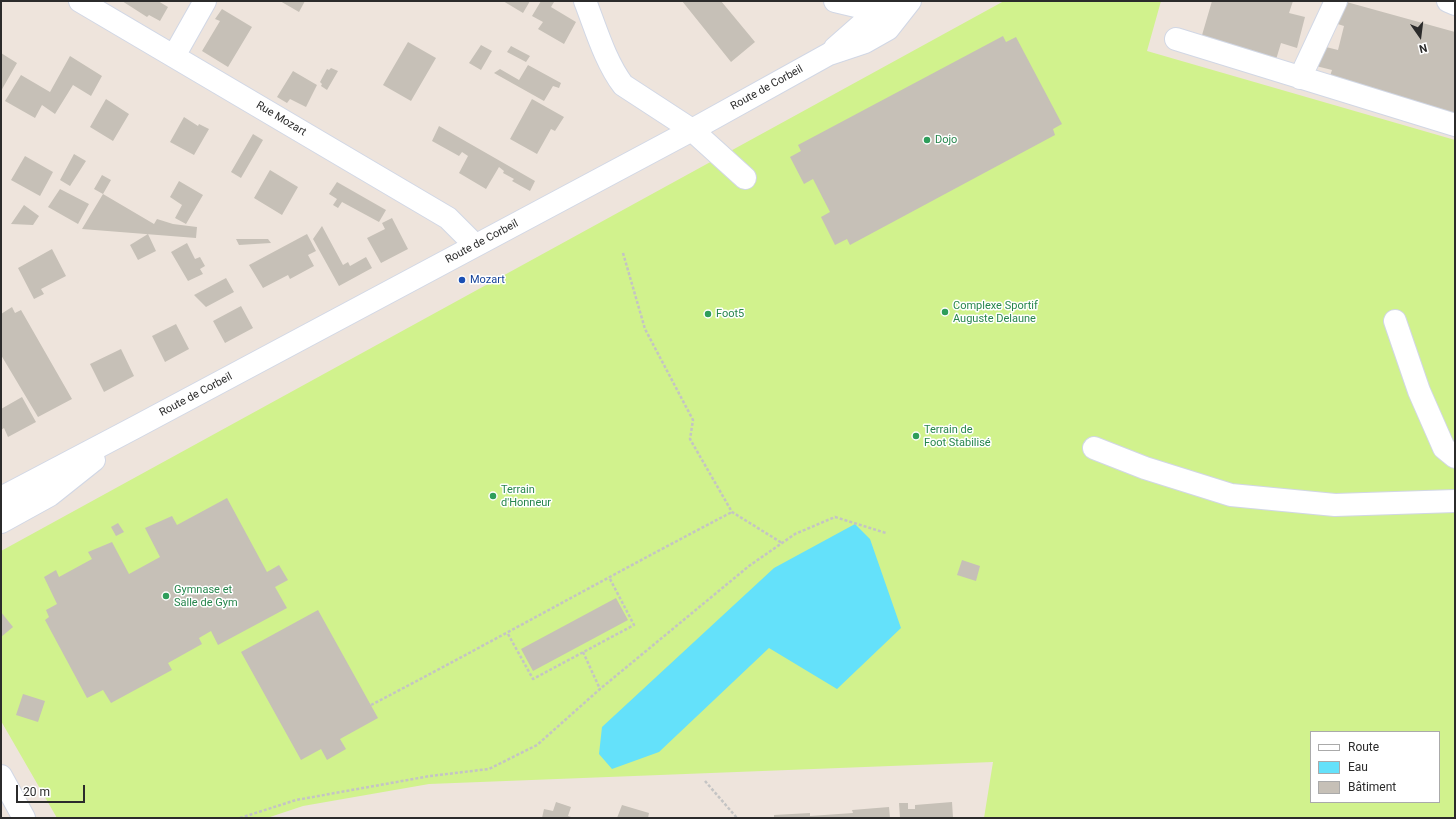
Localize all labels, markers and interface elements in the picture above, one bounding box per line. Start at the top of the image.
north arrow [1400,16,1440,56]
text: N [1418,41,1428,55]
street label: Route de Corbeil [729,63,805,113]
street label: Rue Mozart [254,99,308,139]
place label: Dojo [935,133,957,147]
marker: Dojo [922,135,932,145]
street label: Route de Corbeil [443,217,521,267]
place label: Mozart [470,273,505,287]
marker: Mozart [457,275,467,285]
place label: Complexe Sportif Auguste Delaune [953,299,1038,325]
place label: Foot5 [716,307,744,321]
marker: Complexe Sportif Auguste Delaune [940,307,950,317]
marker: Foot5 [703,309,713,319]
street label: Route de Corbeil [157,370,235,420]
place label: Terrain de Foot Stabilisé [924,423,991,449]
marker: Terrain de Foot Stabilisé [911,431,921,441]
place label: Terrain d'Honneur [501,483,551,509]
marker: Terrain d'Honneur [488,491,498,501]
place label: Gymnase et Salle de Gym [174,583,238,609]
marker: Gymnase et Salle de Gym [161,591,171,601]
legend [1310,731,1440,803]
text: Route [1348,740,1379,754]
text: Eau [1348,760,1368,774]
scale bar [18,777,87,803]
text: Bâtiment [1348,780,1396,794]
text: 20 m [23,785,50,799]

